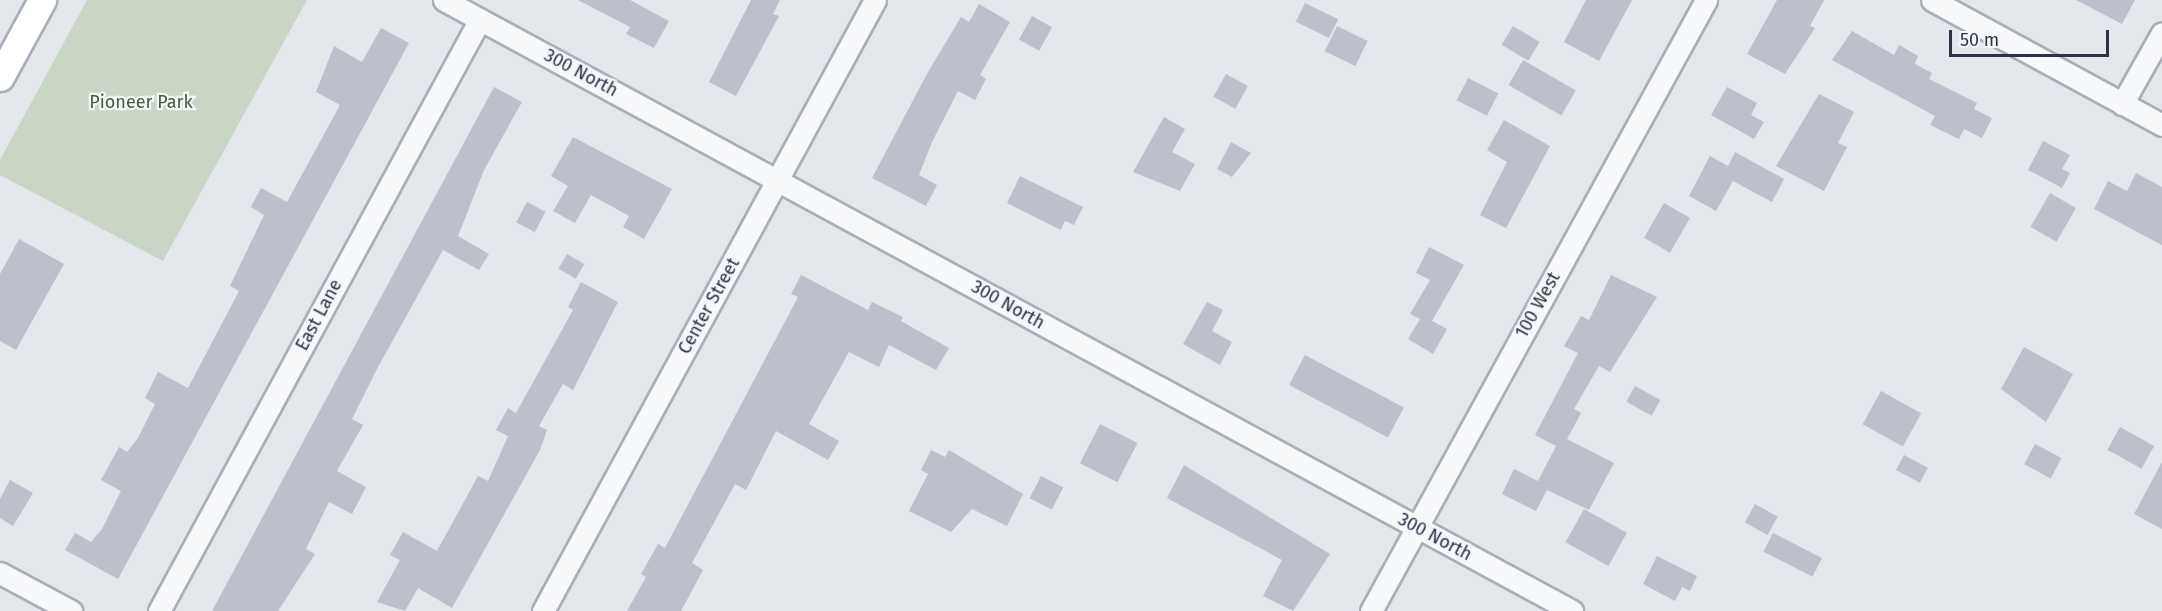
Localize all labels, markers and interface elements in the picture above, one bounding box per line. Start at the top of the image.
scale bar [1952,18,2112,56]
text: 50 m [1960,29,1999,51]
street label: 300 North [540,45,622,101]
park label: Pioneer Park [89,91,193,113]
street label: Center Street [674,254,744,358]
street label: 100 West [1511,268,1565,342]
street label: East Lane [291,276,347,354]
street label: 300 North [967,276,1049,334]
street label: 300 North [1394,509,1476,565]

